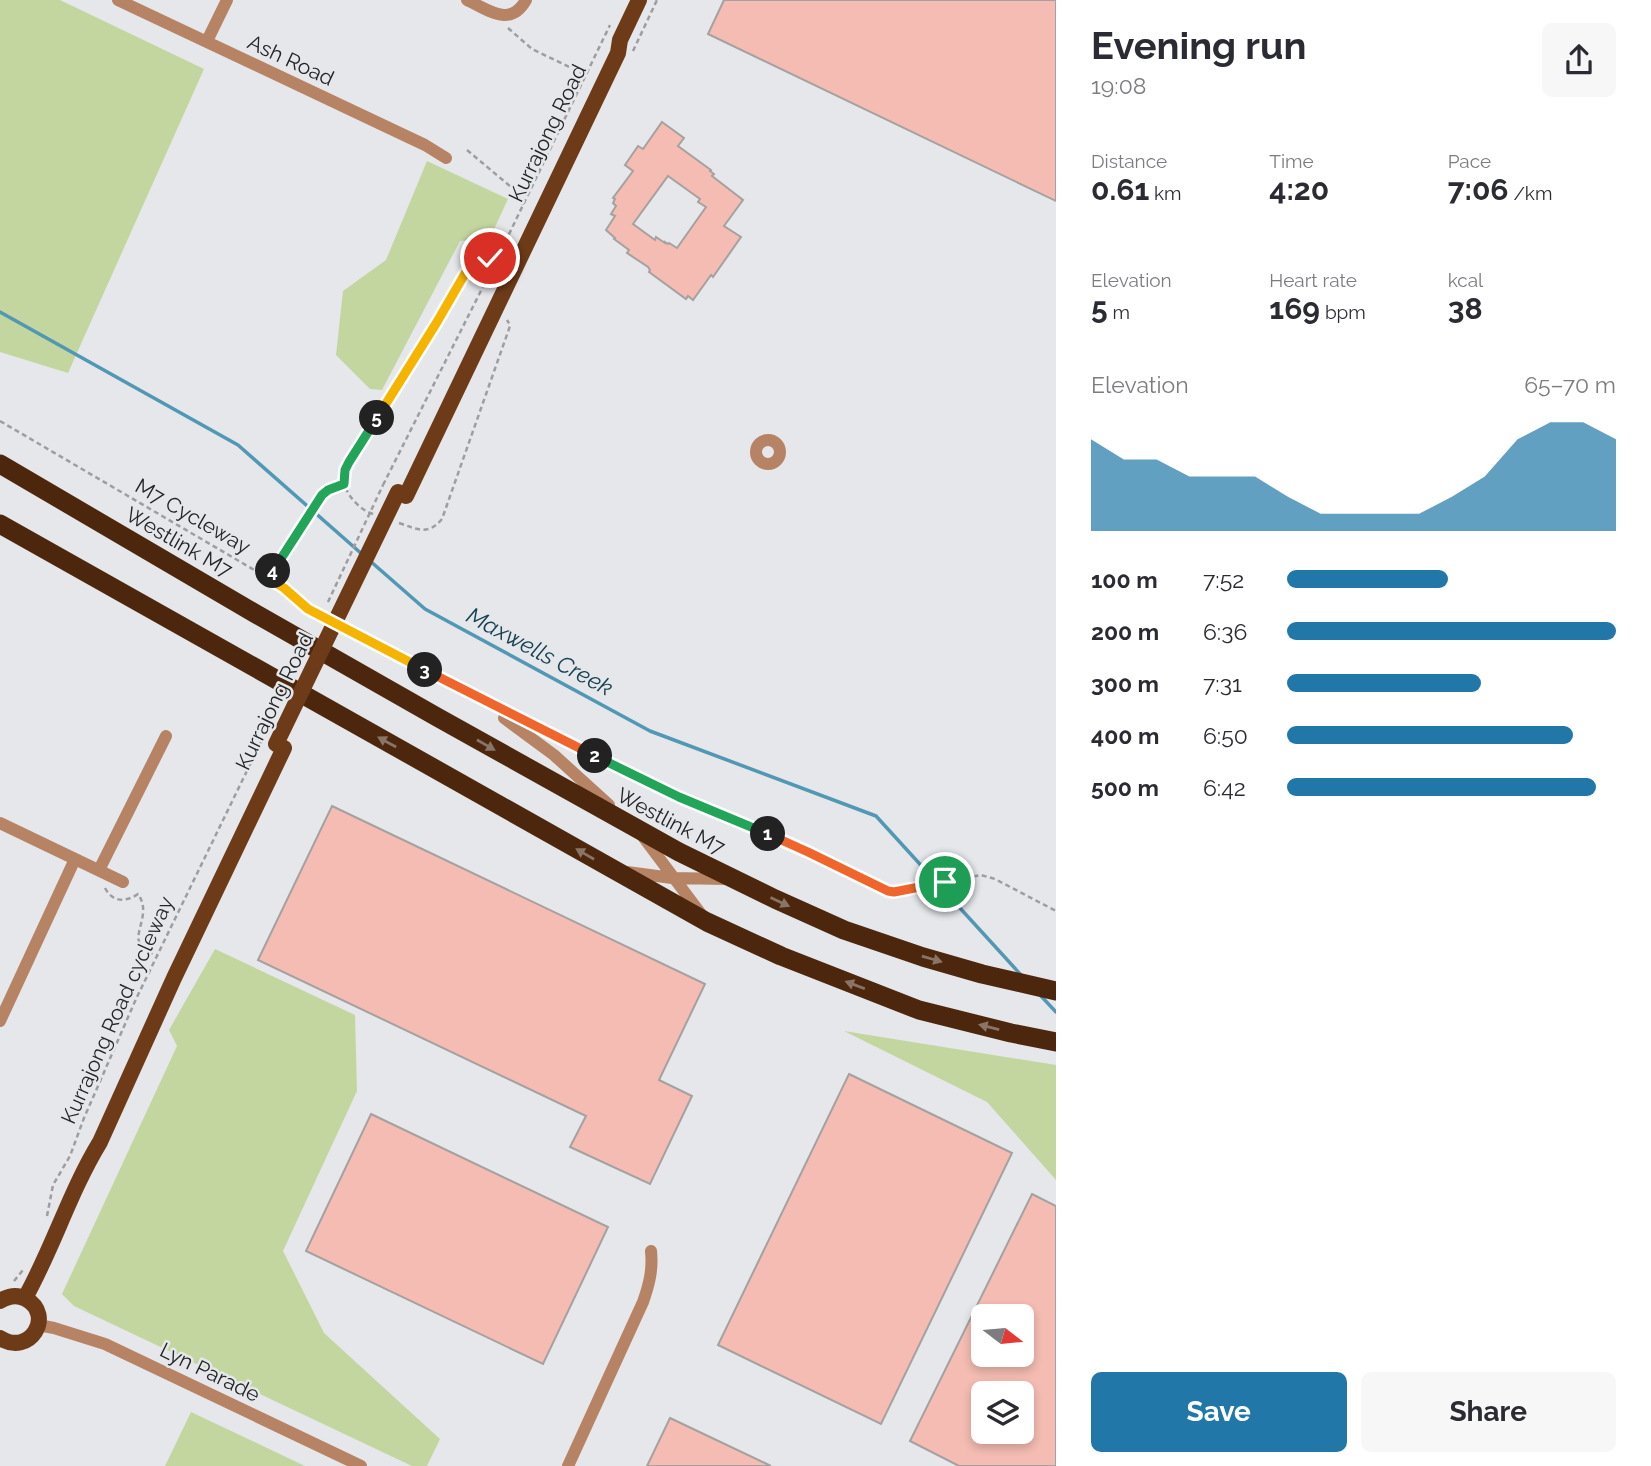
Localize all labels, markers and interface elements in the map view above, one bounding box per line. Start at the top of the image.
text: Evening run [1091,23,1306,68]
button: share [1542,23,1616,97]
street label: Ash Road [244,29,338,91]
street label: Kurrajong Road [503,60,591,206]
text: 19:08 [1091,72,1146,99]
text: Distance [1091,150,1167,172]
text: Time [1269,150,1314,172]
text: Pace [1448,150,1491,172]
text: 0.61 [1091,172,1149,207]
text: 4:20 [1269,172,1329,207]
text: 7:06 [1448,172,1509,207]
text: km [1149,182,1182,204]
text: /km [1509,182,1552,204]
pin [460,228,520,288]
icon: check [471,239,509,277]
text: Elevation [1091,269,1172,291]
text: Heart rate [1269,269,1357,291]
text: kcal [1448,269,1483,291]
text: 5 [1091,291,1108,326]
text: 169 [1269,291,1320,326]
text: 38 [1448,291,1483,326]
text: m [1108,301,1130,323]
text: bpm [1320,301,1366,323]
text: Elevation [1091,371,1189,398]
text: 65–70 m [1524,371,1616,398]
pin: 5 [360,400,394,436]
text: 5 [371,406,382,428]
street label: M7 Cycleway [131,473,255,559]
street label: Westlink M7 [121,501,237,583]
pin: 4 [256,554,290,588]
text: 4 [267,559,278,581]
text: 100 m [1091,566,1158,593]
text: 7:52 [1203,566,1244,593]
water label: Maxwells Creek [462,601,618,701]
text: 200 m [1091,618,1159,645]
text: 6:36 [1203,618,1247,645]
street label: Kurrajong Road [230,628,318,774]
pin: 3 [408,652,442,688]
text: 3 [419,658,430,680]
text: 300 m [1091,670,1159,697]
text: 7:31 [1203,670,1242,697]
text: 400 m [1091,722,1159,749]
text: 6:50 [1203,722,1248,749]
one-way arrow [377,736,397,748]
pin: 2 [578,738,612,774]
one-way arrow [476,739,495,751]
text: 2 [589,744,600,766]
text: 500 m [1091,774,1159,801]
text: 6:42 [1203,774,1246,801]
street label: Westlink M7 [613,782,730,860]
pin: 1 [750,816,786,852]
text: 1 [763,822,772,844]
one-way arrow [575,848,595,860]
pin [915,852,975,912]
icon: arrive [926,863,964,901]
street label: Kurrajong Road cycleway [56,892,178,1128]
one-way arrow [770,897,791,908]
one-way arrow [921,955,942,965]
one-way arrow [845,980,866,991]
one-way arrow [978,1021,1000,1032]
north arrow [971,1304,1034,1367]
map controls [971,1304,1034,1444]
street label: Lyn Parade [156,1337,264,1407]
button: Save [1091,1372,1347,1452]
button: Share [1361,1372,1616,1452]
button: layers [971,1381,1034,1444]

